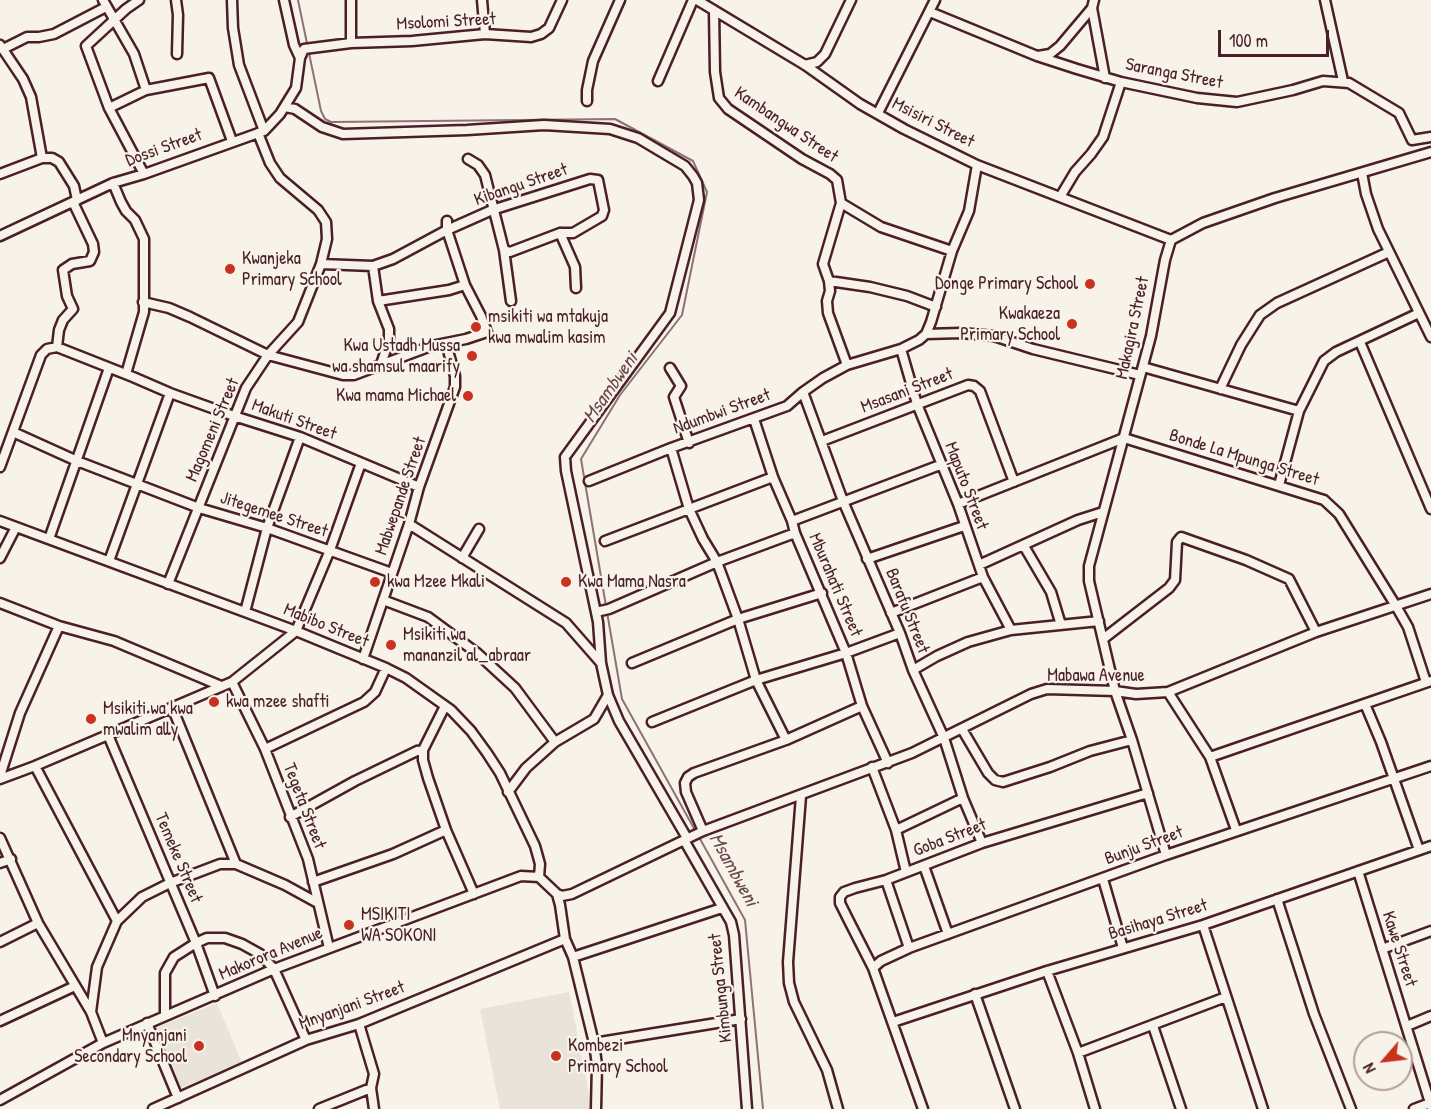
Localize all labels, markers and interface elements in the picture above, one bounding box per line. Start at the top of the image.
street label: Msolomi Street [396,9,496,35]
scale bar [1221,18,1332,56]
text: 100 m [1229,28,1268,53]
street label: Saranga Street [1124,54,1224,94]
street label: Kambangwa Street [730,82,842,168]
street label: Msisiri Street [888,93,978,153]
street label: Dossi Street [123,124,205,172]
street label: Kibangu Street [471,159,571,211]
place label: Kwanjeka Primary School [242,248,342,290]
marker: Kwanjeka Primary School [223,262,237,276]
place label: Donge Primary School [935,273,1078,295]
street label: Makagira Street [1112,275,1154,381]
marker: Donge Primary School [1083,277,1097,291]
place label: Kwakaeza Primary School [960,303,1060,346]
place label: msikiti wa mtakuja kwa mwalim kasim [488,306,608,348]
marker: Kwakaeza Primary School [1065,317,1079,331]
marker: msikiti wa mtakuja kwa mwalim kasim [469,320,483,334]
place label: Kwa Ustadh Mussa wa shamsul maarify [332,335,460,378]
water label: Msambweni [578,348,644,428]
marker: Kwa Ustadh Mussa wa shamsul maarify [465,349,479,363]
street label: Msasani Street [858,364,956,418]
street label: Magomeni Street [181,375,245,485]
street label: Ndumbwi Street [670,384,774,440]
place label: Kwa mama Michael [336,385,456,407]
marker: Kwa mama Michael [461,389,475,403]
street label: Makuti Street [249,395,339,445]
street label: Bonde La Mpunga Street [1166,425,1322,491]
street label: Mabwepande Street [371,434,431,558]
street label: Maputo Street [939,439,993,533]
street label: Jitegemee Street [217,487,331,543]
street label: Mburahati Street [804,530,866,640]
street label: Barafu Street [880,565,934,657]
place label: kwa Mzee Mkali [387,571,485,593]
place label: Kwa Mama Nasra [578,571,686,593]
marker: kwa Mzee Mkali [368,575,382,589]
marker: Kwa Mama Nasra [559,575,573,589]
street label: Mabibo Street [280,599,372,653]
place label: Msikiti wa mananzil al_abraar [403,624,531,666]
marker: Msikiti wa mananzil al_abraar [384,638,398,652]
street label: Mabawa Avenue [1047,665,1145,687]
place label: kwa mzee shafti [226,691,330,713]
marker: kwa mzee shafti [207,695,221,709]
place label: Msikiti wa kwa mwalim ally [103,698,193,740]
marker: Msikiti wa kwa mwalim ally [84,712,98,726]
street label: Tegeta Street [278,760,330,852]
street label: Temeke Street [149,810,207,906]
street label: Goba Street [910,814,990,862]
street label: Bunju Street [1102,822,1186,870]
water label: Msambweni [703,829,763,911]
street label: Basihaya Street [1106,895,1210,945]
place label: MSIKITI WA SOKONI [361,904,437,946]
street label: Kawe Street [1377,909,1421,989]
marker: MSIKITI WA SOKONI [342,918,356,932]
street label: Makorora Avenue [216,922,326,986]
street label: Kimbunga Street [705,932,737,1044]
street label: Mnyanjani Street [296,977,408,1035]
place label: Mnyanjani Secondary School [74,1025,187,1068]
north arrow [1353,1031,1413,1091]
place label: Kombezi Primary School [568,1035,668,1078]
marker: Mnyanjani Secondary School [192,1039,206,1053]
marker: Kombezi Primary School [549,1049,563,1063]
text: N [1357,1060,1381,1077]

